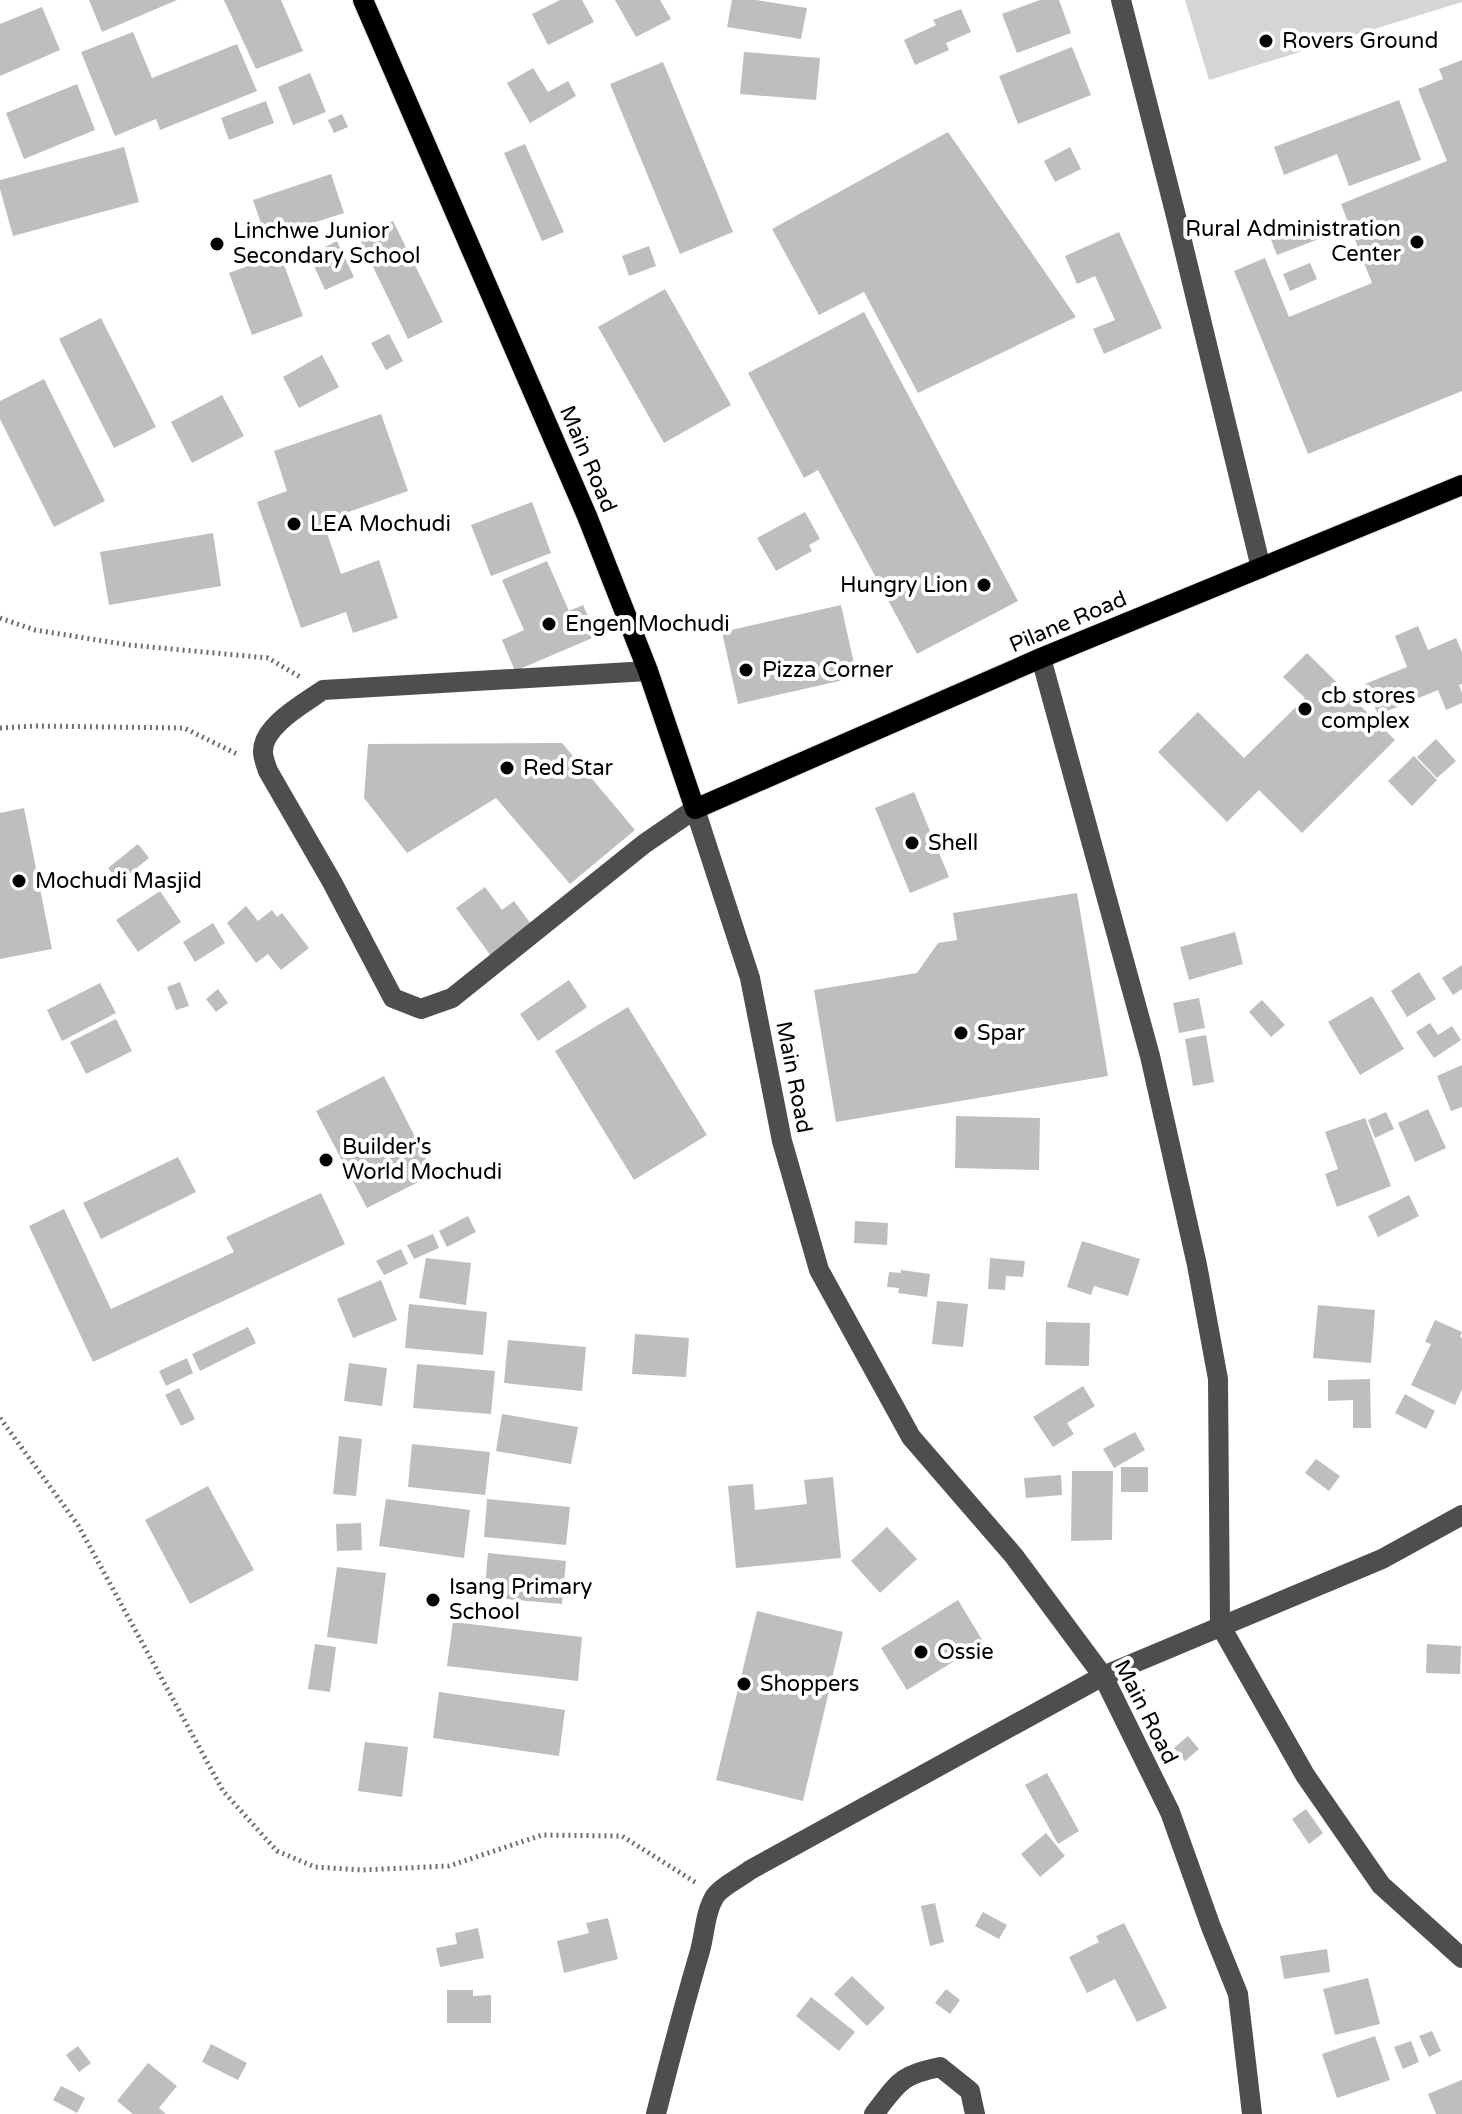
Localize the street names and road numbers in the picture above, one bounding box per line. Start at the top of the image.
street label: Main Road [554,402,622,516]
street label: Pilane Road [1005,586,1131,658]
street label: Main Road [770,1019,818,1135]
street label: Main Road [1109,1656,1183,1768]

